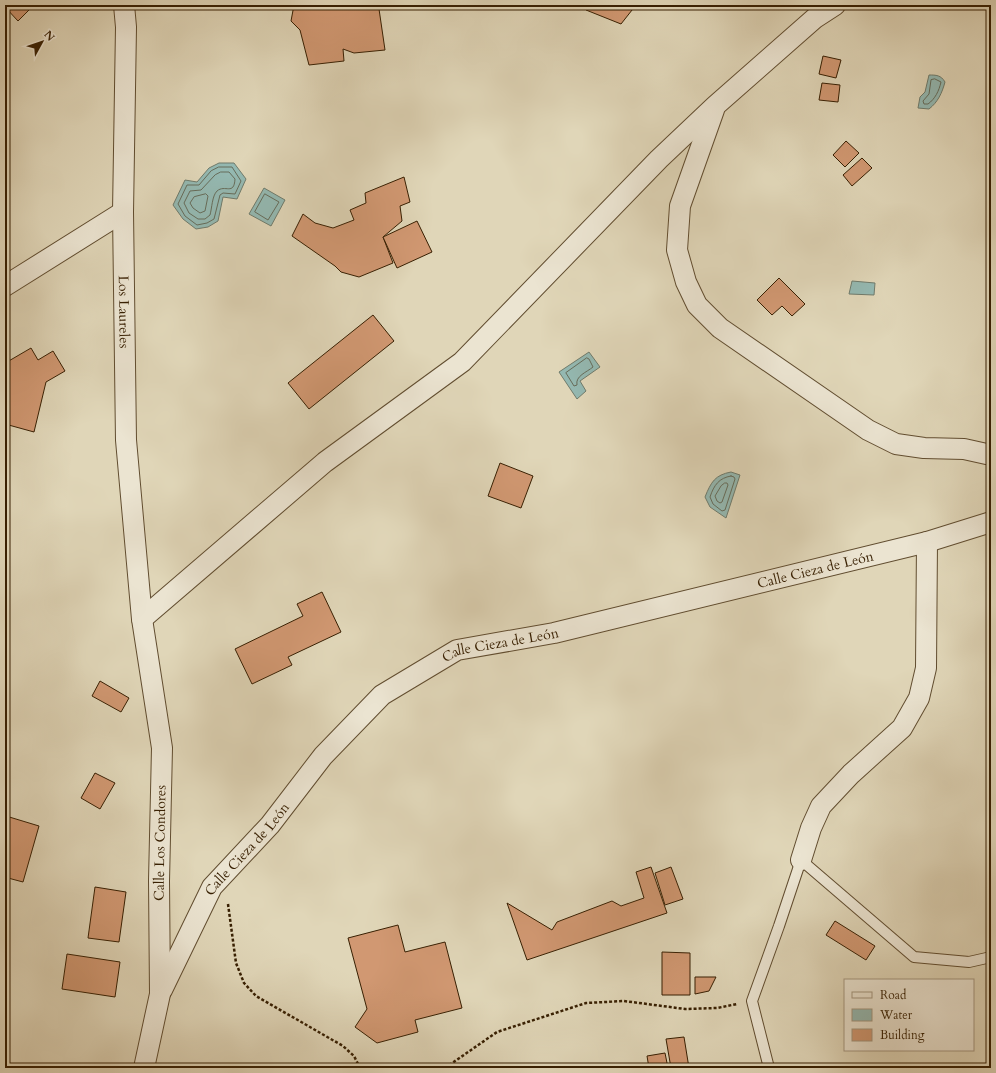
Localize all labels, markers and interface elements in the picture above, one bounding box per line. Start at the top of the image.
north arrow [22,22,62,62]
text: N [40,27,58,45]
street label: Los Laureles [114,275,134,349]
street label: Calle Cieza de León [755,546,875,593]
street label: Calle Cieza de León [438,623,561,667]
street label: Calle Los Condores [149,785,171,901]
street label: Calle Cieza de León [200,798,293,898]
legend [844,979,974,1051]
text: Road [880,987,907,1003]
text: Water [879,1007,913,1023]
text: Building [880,1027,925,1043]

